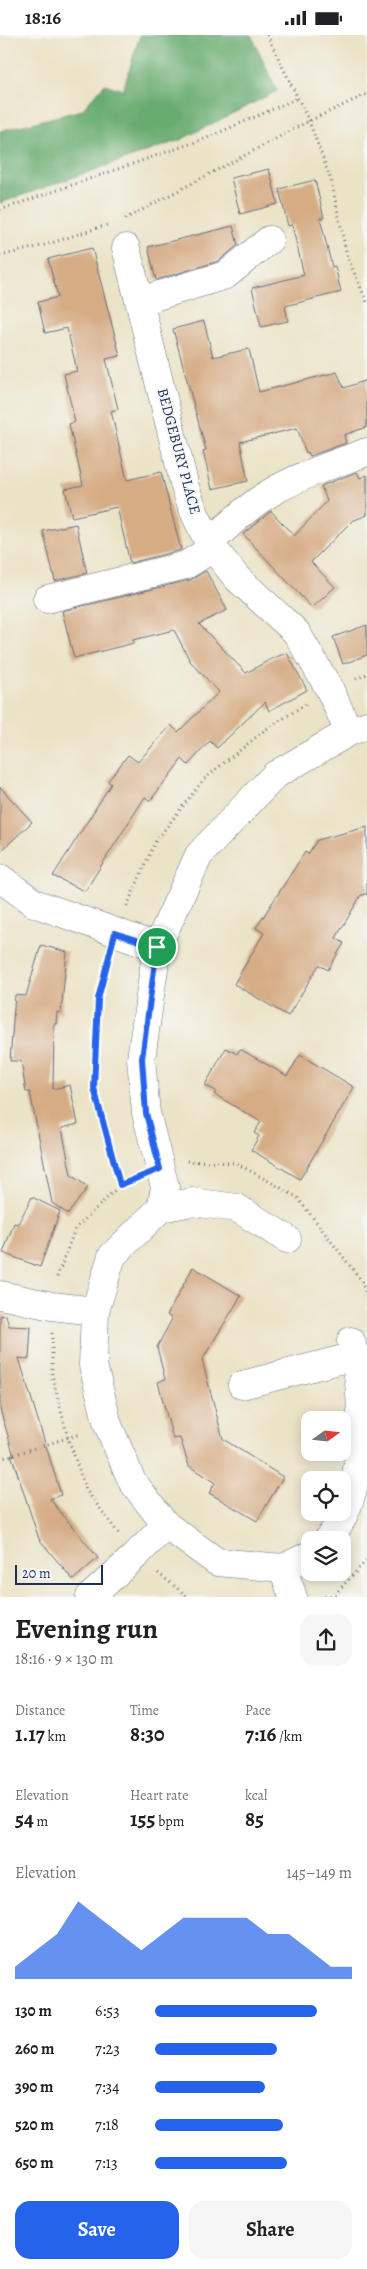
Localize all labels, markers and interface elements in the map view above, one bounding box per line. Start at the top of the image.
text: 18:16 [25,5,61,31]
street label: BEDGEBURY PLACE [153,386,205,516]
pin [136,926,178,968]
icon: arrive [143,933,171,961]
north arrow [301,1411,351,1461]
map controls [301,1411,351,1581]
button: locate [301,1471,351,1521]
button: layers [301,1531,351,1581]
scale bar [15,1561,102,1585]
text: 20 m [22,1564,51,1583]
text: Evening run [15,1610,158,1648]
button: share [300,1614,352,1666]
text: 18:16 · 9 × 130 m [15,1648,113,1670]
text: Distance [15,1701,65,1720]
text: Time [130,1701,159,1720]
text: Pace [245,1701,271,1720]
text: 1.17 [15,1720,45,1748]
text: 8:30 [130,1720,165,1748]
text: 7:16 [245,1720,276,1748]
text: km [45,1727,66,1746]
text: /km [276,1727,302,1746]
text: Elevation [15,1786,69,1805]
text: Heart rate [130,1786,188,1805]
text: kcal [245,1786,267,1805]
text: 54 [15,1805,34,1833]
text: 155 [130,1805,155,1833]
text: 85 [245,1805,264,1833]
text: m [34,1812,48,1831]
text: bpm [155,1812,184,1831]
text: Elevation [15,1862,76,1884]
text: 145–149 m [286,1862,352,1884]
text: 130 m [15,2000,52,2022]
text: 6:53 [95,2000,120,2022]
text: 260 m [15,2038,54,2060]
text: 7:23 [95,2038,120,2060]
text: 390 m [15,2076,54,2098]
text: 7:34 [95,2076,119,2098]
text: 520 m [15,2114,54,2136]
text: 7:18 [95,2114,119,2136]
text: 650 m [15,2152,54,2174]
text: 7:13 [95,2152,118,2174]
button: Save [15,2201,179,2259]
button: Share [189,2201,352,2259]

